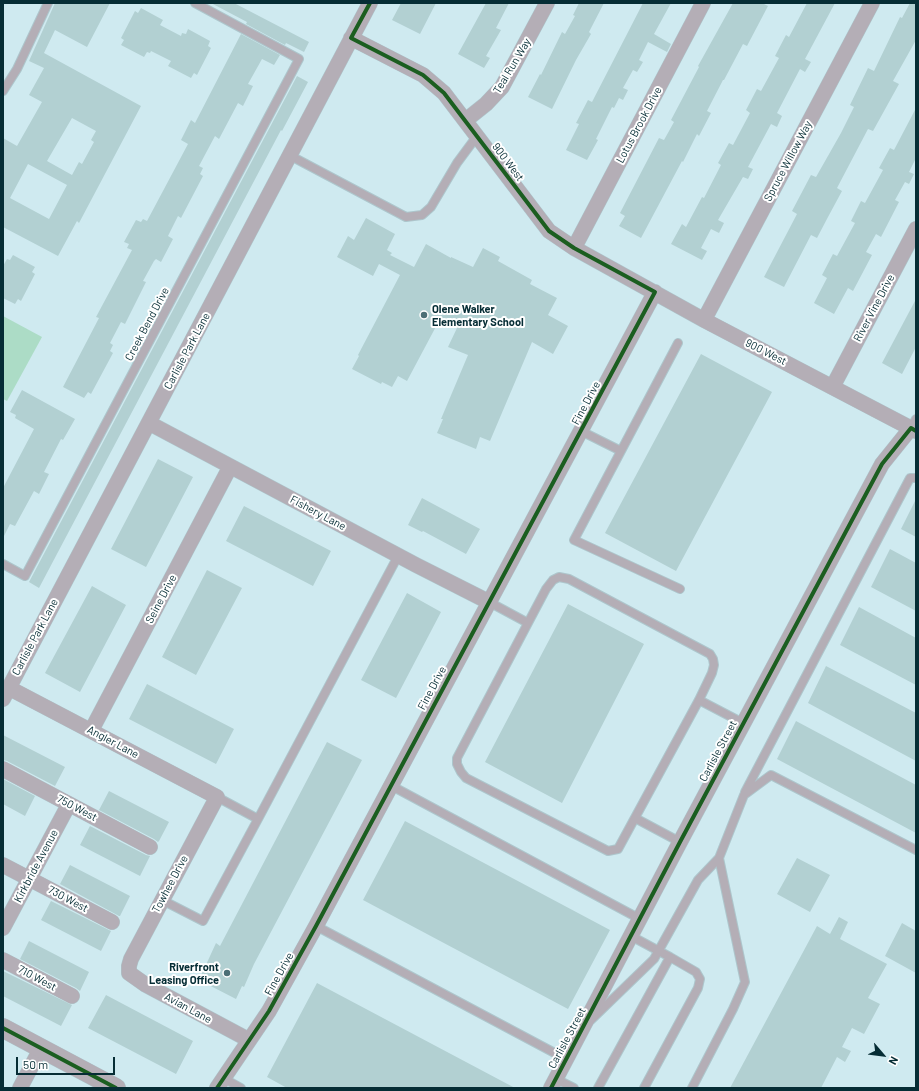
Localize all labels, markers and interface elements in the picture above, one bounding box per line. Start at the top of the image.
street label: Teal Run Way [490,36,534,96]
street label: Lotus Brook Drive [613,85,665,165]
street label: Spruce Willow Way [761,118,815,204]
street label: 900 West [489,140,527,184]
street label: River Vine Drive [851,272,897,344]
street label: Creek Bend Drive [122,285,172,363]
place label: Olene Walker Elementary School [432,302,524,328]
street label: Carlisle Park Lane [161,310,213,392]
marker: Olene Walker Elementary School [419,310,429,320]
street label: 900 West [743,336,789,368]
street label: Fine Drive [569,379,603,427]
street label: Fishery Lane [288,493,348,533]
street label: Seine Drive [143,572,179,626]
street label: Carlisle Park Lane [9,596,61,678]
street label: Fine Drive [415,664,449,712]
street label: Carlisle Street [696,718,740,784]
street label: Angler Lane [85,723,141,761]
street label: 750 West [55,792,99,824]
street label: Kirkbride Avenue [11,827,61,905]
street label: Towhee Drive [149,853,191,915]
street label: 730 West [46,883,90,915]
street label: Fine Drive [262,950,296,998]
place label: Riverfront Leasing Office [149,960,219,986]
street label: 710 West [16,962,58,994]
marker: Riverfront Leasing Office [222,968,232,978]
street label: Avian Lane [162,990,214,1026]
street label: Carlisle Street [545,1005,589,1071]
north arrow [863,1035,903,1075]
scale bar [18,1049,117,1075]
text: N [887,1055,901,1067]
text: 50 m [23,1057,48,1071]

